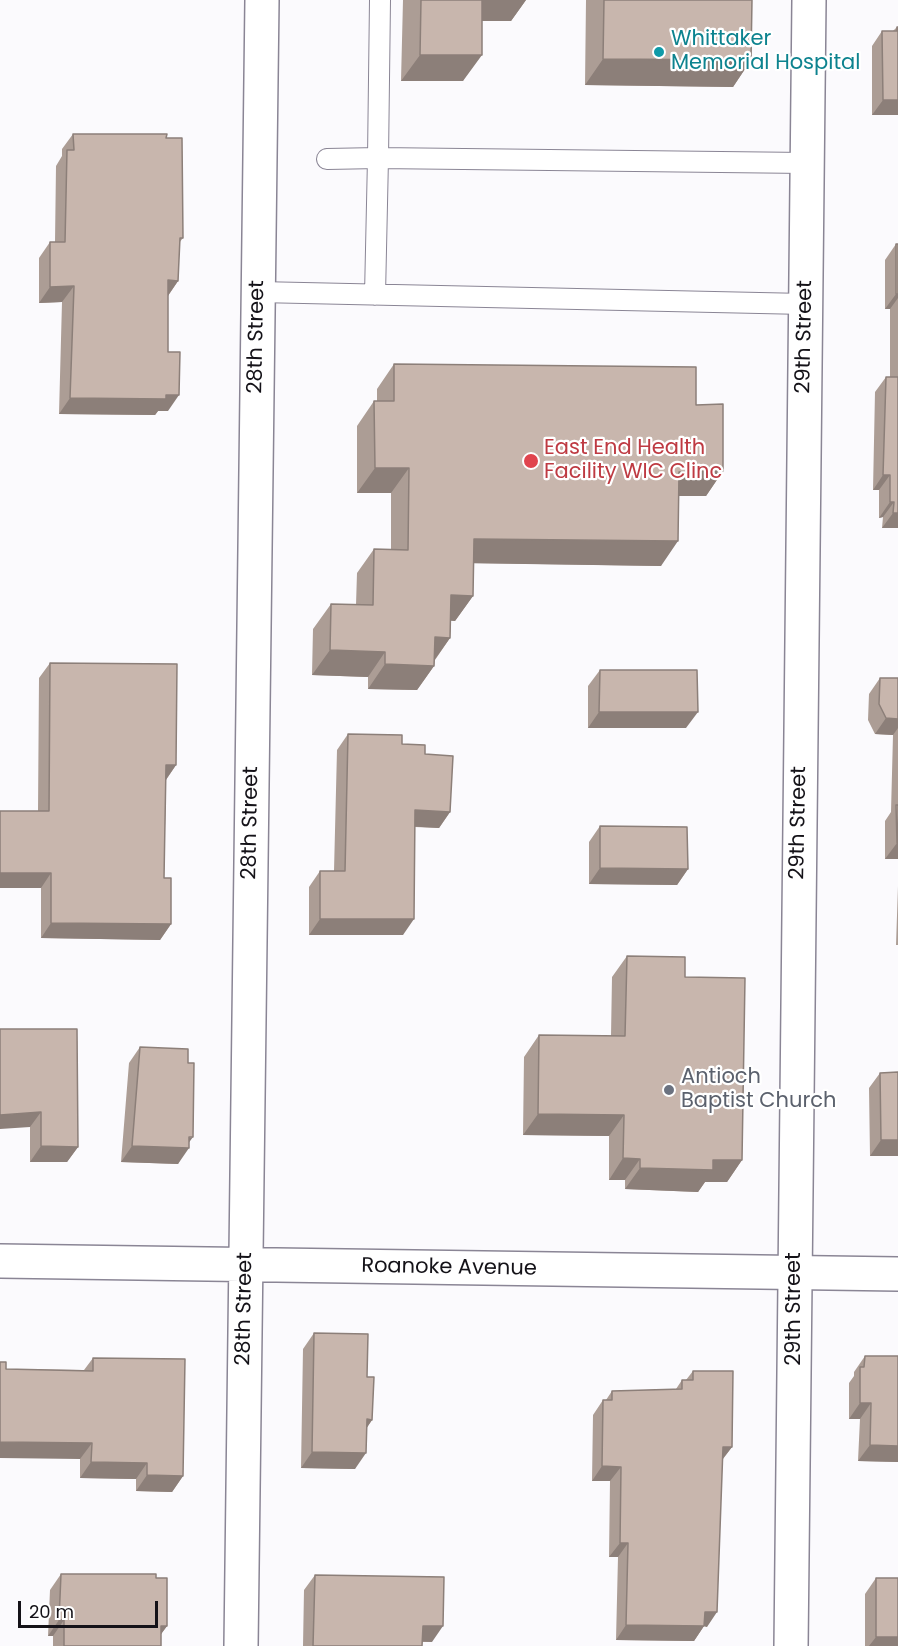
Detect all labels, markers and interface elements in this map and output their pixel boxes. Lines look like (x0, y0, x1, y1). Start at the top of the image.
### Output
place label: Whittaker Memorial Hospital (671, 27, 860, 77)
marker: Whittaker Memorial Hospital (652, 45, 666, 59)
street label: 28th Street (243, 280, 271, 394)
street label: 29th Street (791, 280, 819, 394)
place label: East End Health Facility WIC Clinc (544, 436, 722, 486)
marker: East End Health Facility WIC Clinc (522, 452, 540, 470)
street label: 28th Street (237, 766, 265, 880)
street label: 29th Street (785, 766, 813, 880)
place label: Antioch Baptist Church (681, 1065, 836, 1115)
marker: Antioch Baptist Church (662, 1083, 676, 1097)
street label: 28th Street (231, 1252, 259, 1366)
street label: 29th Street (782, 1252, 808, 1366)
street label: Roanoke Avenue (361, 1254, 537, 1282)
scale bar (21, 1589, 160, 1627)
text: 20 m (29, 1599, 74, 1624)

